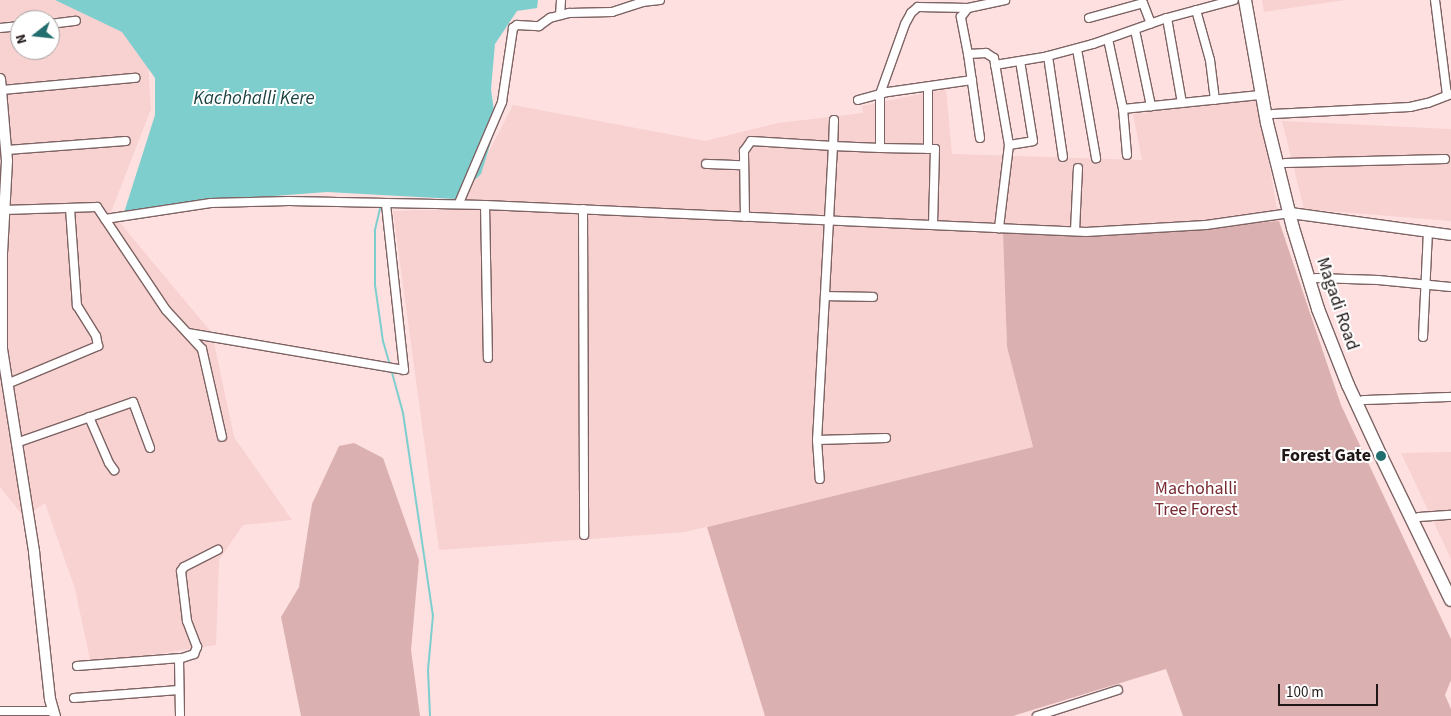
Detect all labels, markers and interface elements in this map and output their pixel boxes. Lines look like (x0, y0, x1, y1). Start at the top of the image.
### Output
north arrow (10, 10, 60, 60)
text: N (11, 32, 32, 46)
water label: Kachohalli Kere (193, 88, 315, 110)
street label: Magadi Road (1311, 255, 1363, 353)
place label: Forest Gate (1281, 445, 1371, 467)
marker: Forest Gate (1375, 450, 1387, 462)
park label: Machohalli Tree Forest (1155, 479, 1237, 522)
scale bar (1281, 674, 1381, 706)
text: 100 m (1286, 682, 1324, 703)

